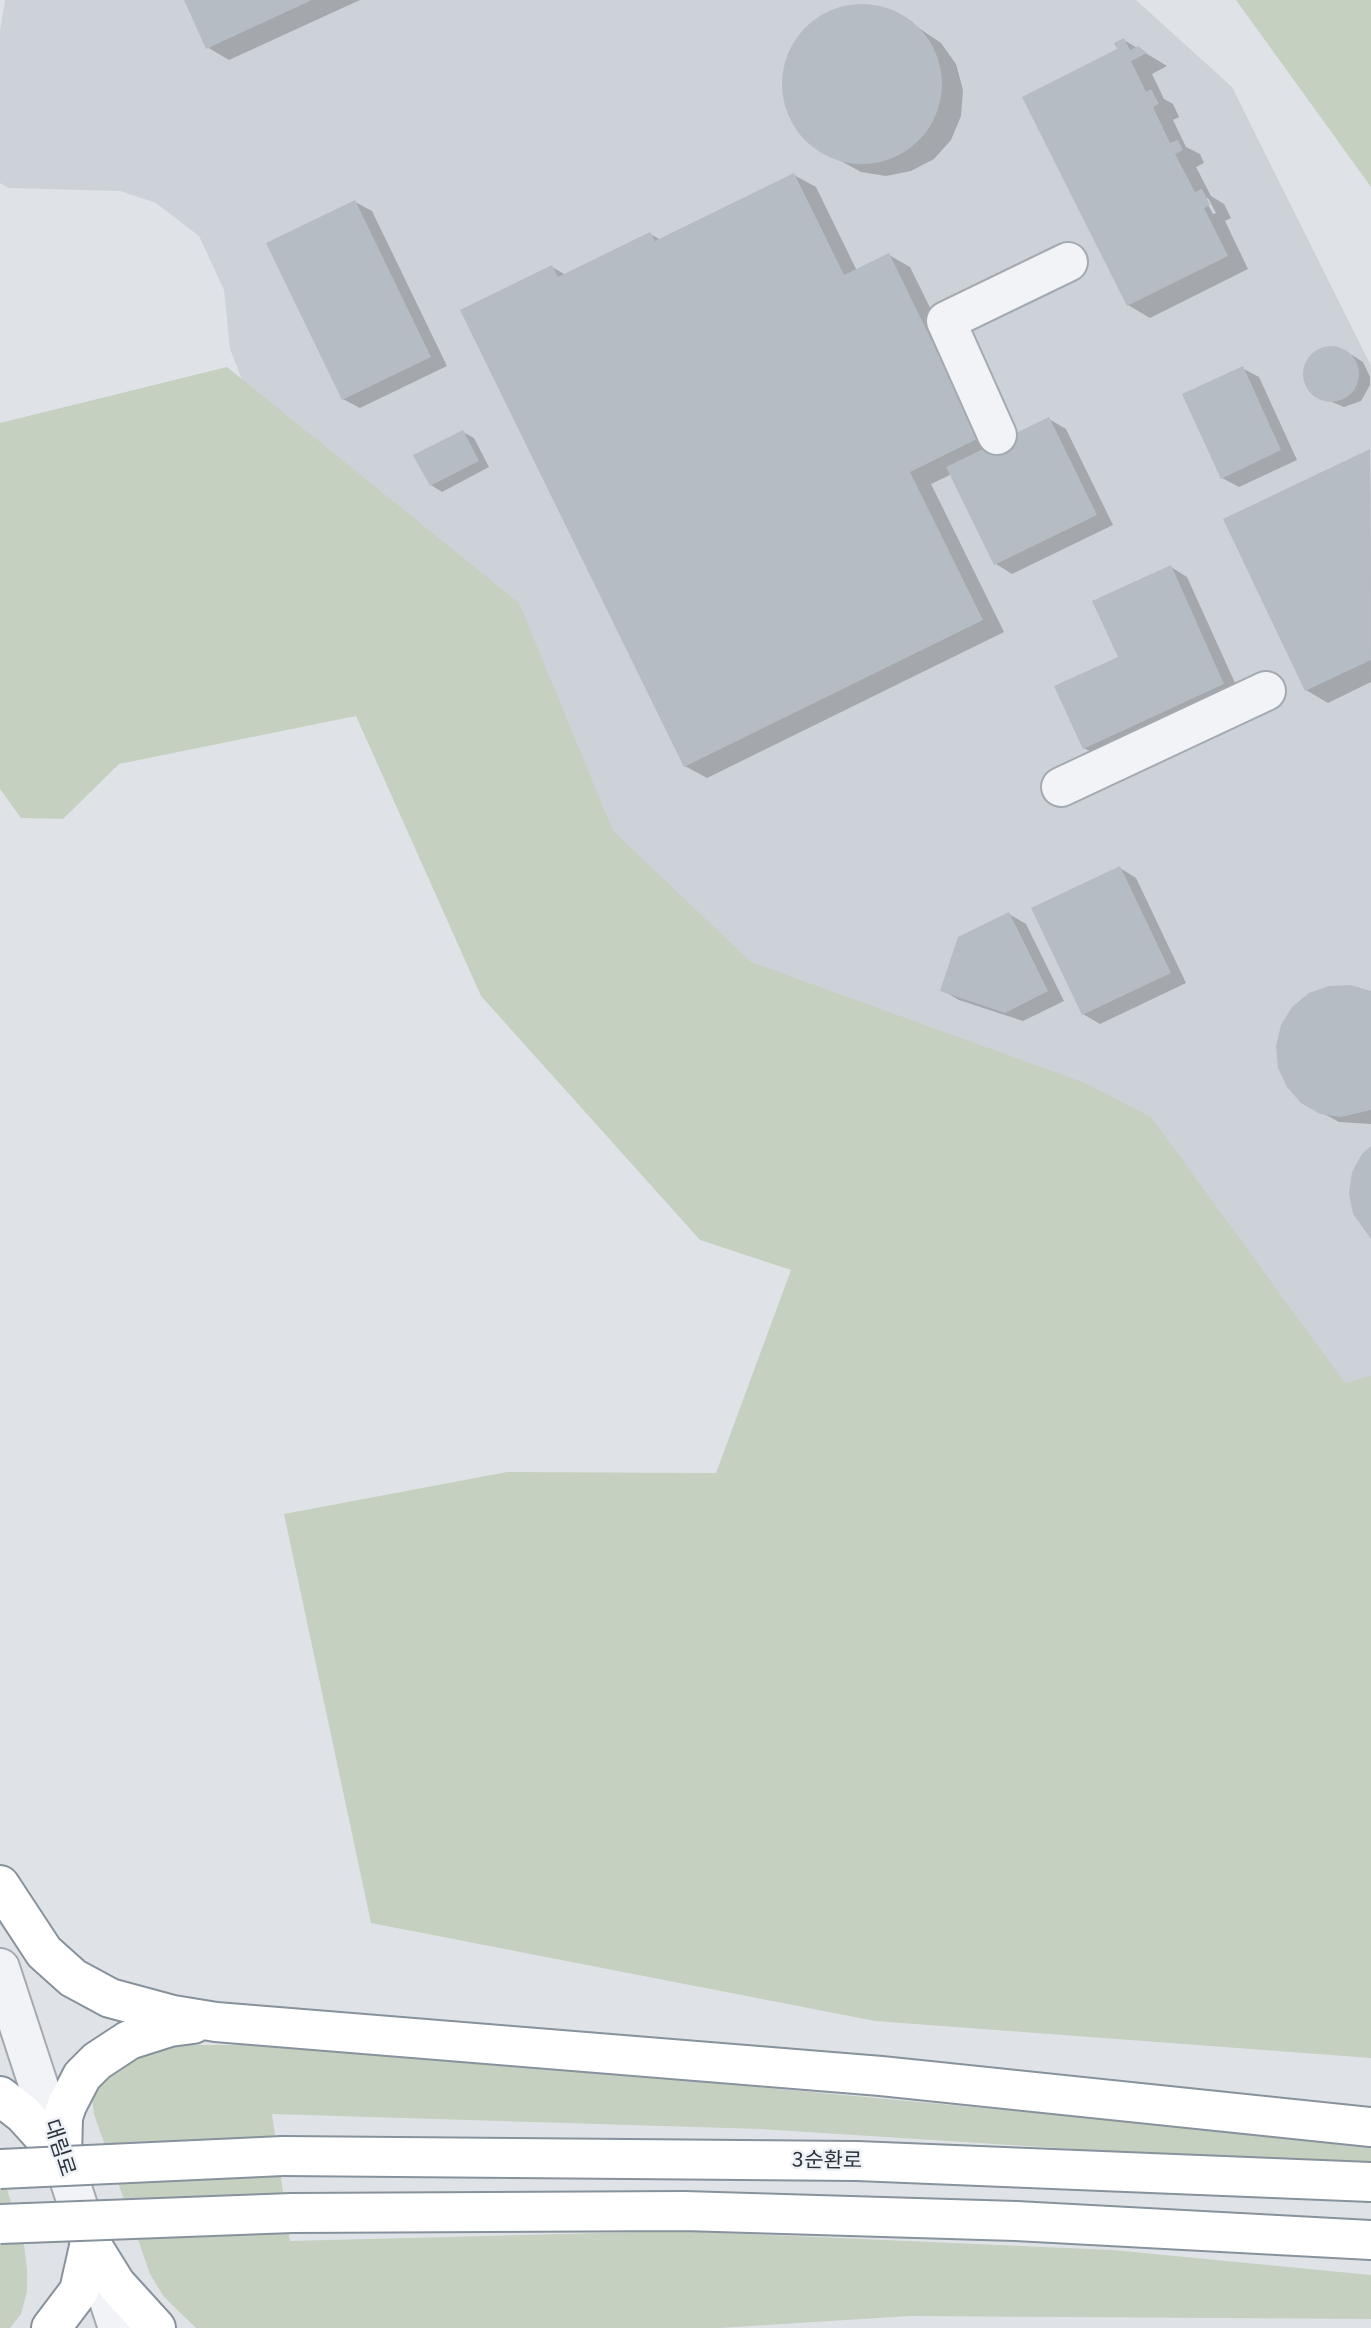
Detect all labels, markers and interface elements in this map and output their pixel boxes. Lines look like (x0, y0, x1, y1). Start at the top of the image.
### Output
street label: 대림로 (38, 2117, 80, 2179)
street label: 3순환로 (792, 2148, 862, 2174)

